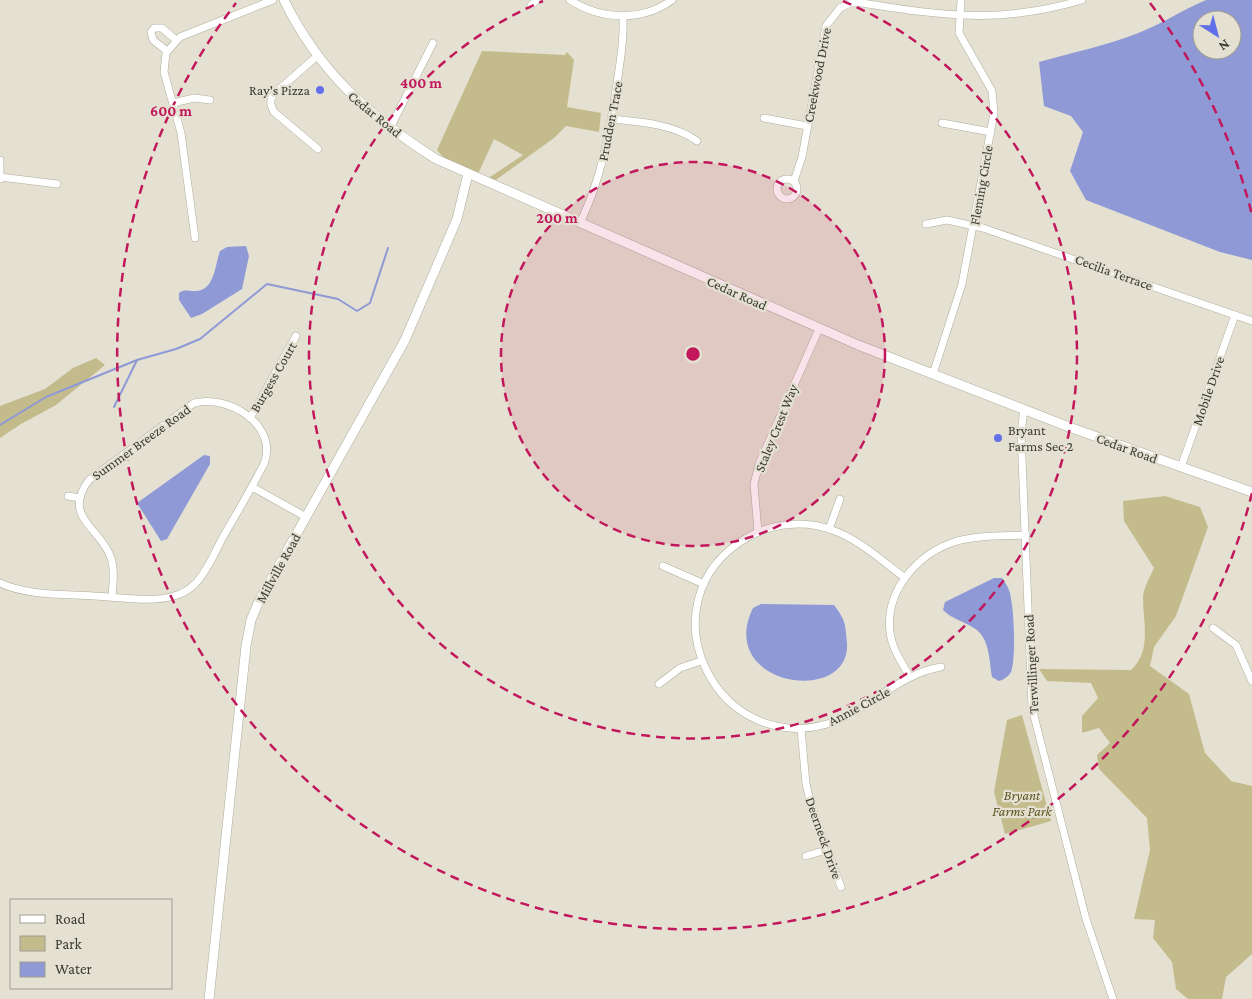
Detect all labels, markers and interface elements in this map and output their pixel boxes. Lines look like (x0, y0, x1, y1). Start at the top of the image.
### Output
north arrow (1192, 10, 1242, 60)
street label: Creekwood Drive (800, 26, 834, 124)
text: N (1216, 36, 1233, 55)
text: 400 m (400, 75, 442, 91)
street label: Prudden Trace (594, 80, 626, 162)
place label: Ray's Pizza (249, 82, 311, 98)
marker: Ray's Pizza (314, 84, 326, 96)
street label: Cedar Road (345, 88, 405, 141)
text: 600 m (150, 103, 192, 119)
street label: Fleming Circle (966, 144, 996, 226)
text: 200 m (536, 210, 578, 226)
street label: Cecilia Terrace (1073, 251, 1155, 293)
street label: Cedar Road (704, 273, 770, 314)
street label: Burgess Court (246, 339, 300, 415)
centre of rings (684, 345, 702, 363)
street label: Mobile Drive (1189, 354, 1227, 428)
street label: Staley Crest Way (751, 381, 801, 474)
street label: Summer Breeze Road (89, 400, 194, 483)
place label: Bryant Farms Sec 2 (1008, 422, 1074, 454)
street label: Cedar Road (1094, 430, 1160, 467)
marker: Bryant Farms Sec 2 (992, 432, 1004, 444)
street label: Millville Road (252, 530, 304, 606)
street label: Terwillinger Road (1020, 613, 1042, 714)
street label: Annie Circle (825, 683, 893, 729)
park label: Bryant Farms Park (992, 787, 1053, 819)
street label: Deerneck Drive (802, 795, 846, 881)
legend (10, 899, 172, 989)
text: Road (55, 911, 86, 927)
text: Park (55, 936, 82, 952)
text: Water (55, 961, 92, 977)

